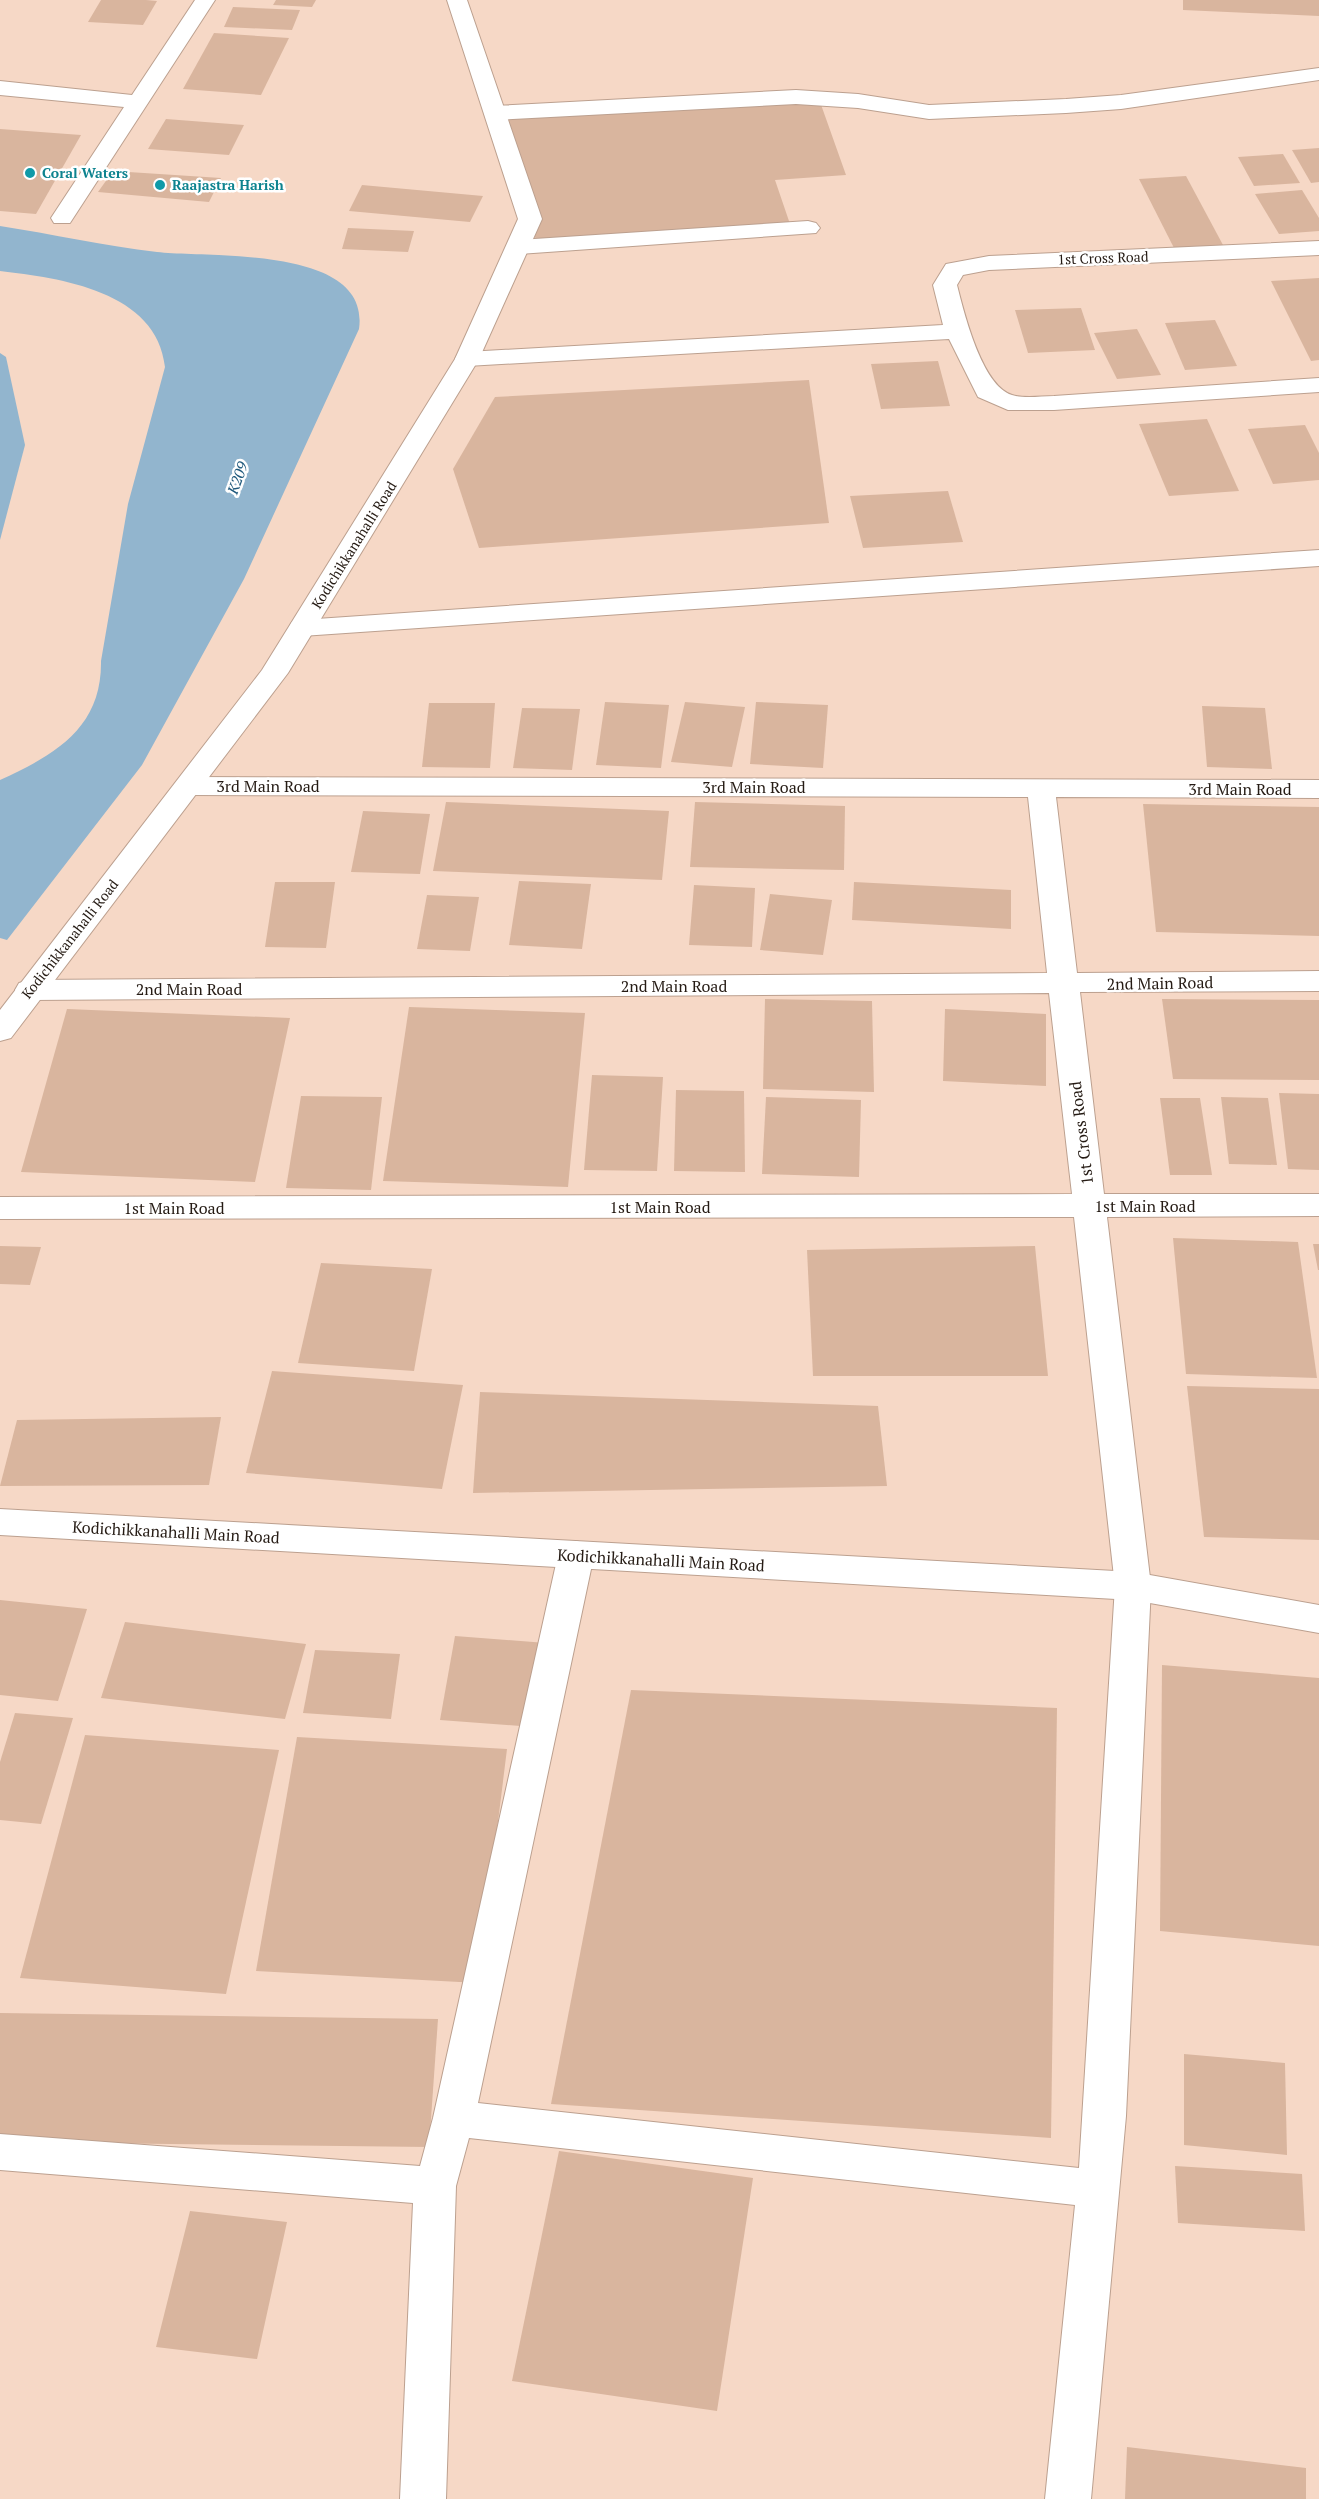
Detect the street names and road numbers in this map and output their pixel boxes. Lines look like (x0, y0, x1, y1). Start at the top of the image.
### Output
street label: 1st Cross Road (1057, 246, 1149, 269)
street label: Kodichikkanahalli Road (307, 477, 401, 612)
street label: 3rd Main Road (216, 775, 320, 797)
street label: 3rd Main Road (702, 776, 806, 798)
street label: 3rd Main Road (1188, 778, 1292, 800)
street label: Kodichikkanahalli Road (17, 875, 122, 1002)
street label: 2nd Main Road (1106, 971, 1214, 995)
street label: 2nd Main Road (621, 975, 727, 997)
street label: 2nd Main Road (136, 978, 242, 1000)
street label: 1st Cross Road (1064, 1080, 1098, 1186)
street label: 1st Main Road (1094, 1195, 1196, 1217)
street label: 1st Main Road (609, 1196, 711, 1218)
street label: 1st Main Road (123, 1197, 225, 1219)
street label: Kodichikkanahalli Main Road (72, 1516, 280, 1548)
street label: Kodichikkanahalli Main Road (557, 1544, 765, 1576)

